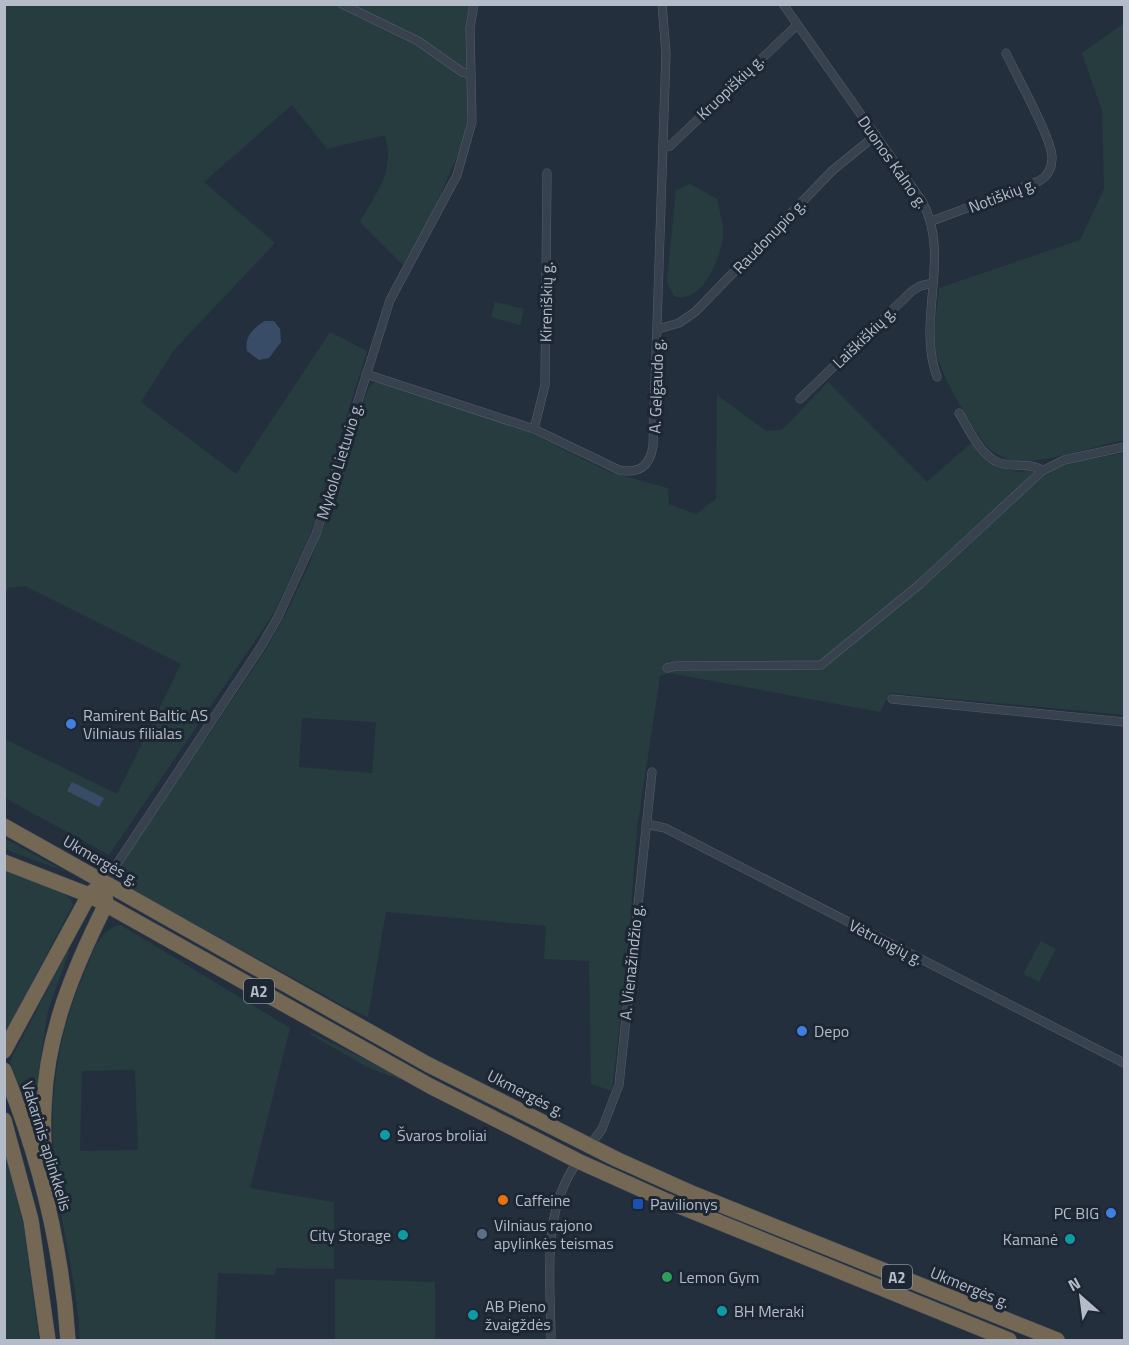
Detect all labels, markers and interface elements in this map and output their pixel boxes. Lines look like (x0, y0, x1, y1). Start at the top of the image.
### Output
street label: Kruopiškių g. (691, 49, 769, 125)
street label: Duonos Kalno g. (852, 111, 934, 213)
street label: Notiškių g. (965, 171, 1039, 219)
street label: Raudonupio g. (727, 193, 811, 279)
street label: Kireniškių g. (533, 262, 559, 342)
street label: Laiškiškių g. (827, 301, 901, 373)
street label: A. Gelgaudo g. (642, 338, 670, 434)
street label: Mykolo Lietuvio g. (310, 400, 368, 522)
place label: Ramirent Baltic AS Vilniaus filialas (83, 703, 208, 745)
marker: Ramirent Baltic AS Vilniaus filialas (64, 717, 78, 731)
street label: Ukmergės g. (59, 829, 143, 891)
street label: A. Vienažindžio g. (613, 903, 649, 1021)
street label: Vėtrungių g. (845, 913, 927, 971)
road number: A2 (244, 979, 274, 1003)
place label: Depo (814, 1019, 849, 1043)
marker: Depo (795, 1024, 809, 1038)
street label: Ukmergės g. (483, 1063, 569, 1123)
street label: Vakarinis aplinkkelis (16, 1078, 78, 1214)
place label: Švaros broliai (397, 1123, 487, 1147)
marker: Švaros broliai (378, 1128, 392, 1142)
place label: Caffeine (515, 1188, 570, 1212)
place label: Pavilionys (650, 1192, 718, 1216)
marker: Caffeine (496, 1193, 510, 1207)
marker: Pavilionys (631, 1197, 645, 1211)
place label: PC BIG (1054, 1201, 1099, 1225)
marker: PC BIG (1104, 1206, 1118, 1220)
place label: Vilniaus rajono apylinkės teismas (494, 1213, 614, 1255)
place label: City Storage (309, 1223, 391, 1247)
marker: Vilniaus rajono apylinkės teismas (475, 1227, 489, 1241)
place label: Kamanė (1003, 1227, 1058, 1251)
marker: City Storage (396, 1228, 410, 1242)
marker: Kamanė (1063, 1232, 1077, 1246)
street label: Ukmergės g. (927, 1260, 1013, 1314)
place label: Lemon Gym (679, 1265, 759, 1289)
road number: A2 (882, 1265, 912, 1289)
north arrow (1051, 1267, 1111, 1327)
marker: Lemon Gym (660, 1270, 674, 1284)
text: N (1063, 1271, 1084, 1297)
place label: AB Pieno žvaigždės (485, 1294, 551, 1336)
place label: BH Meraki (734, 1299, 804, 1323)
marker: BH Meraki (715, 1304, 729, 1318)
marker: AB Pieno žvaigždės (466, 1308, 480, 1322)

